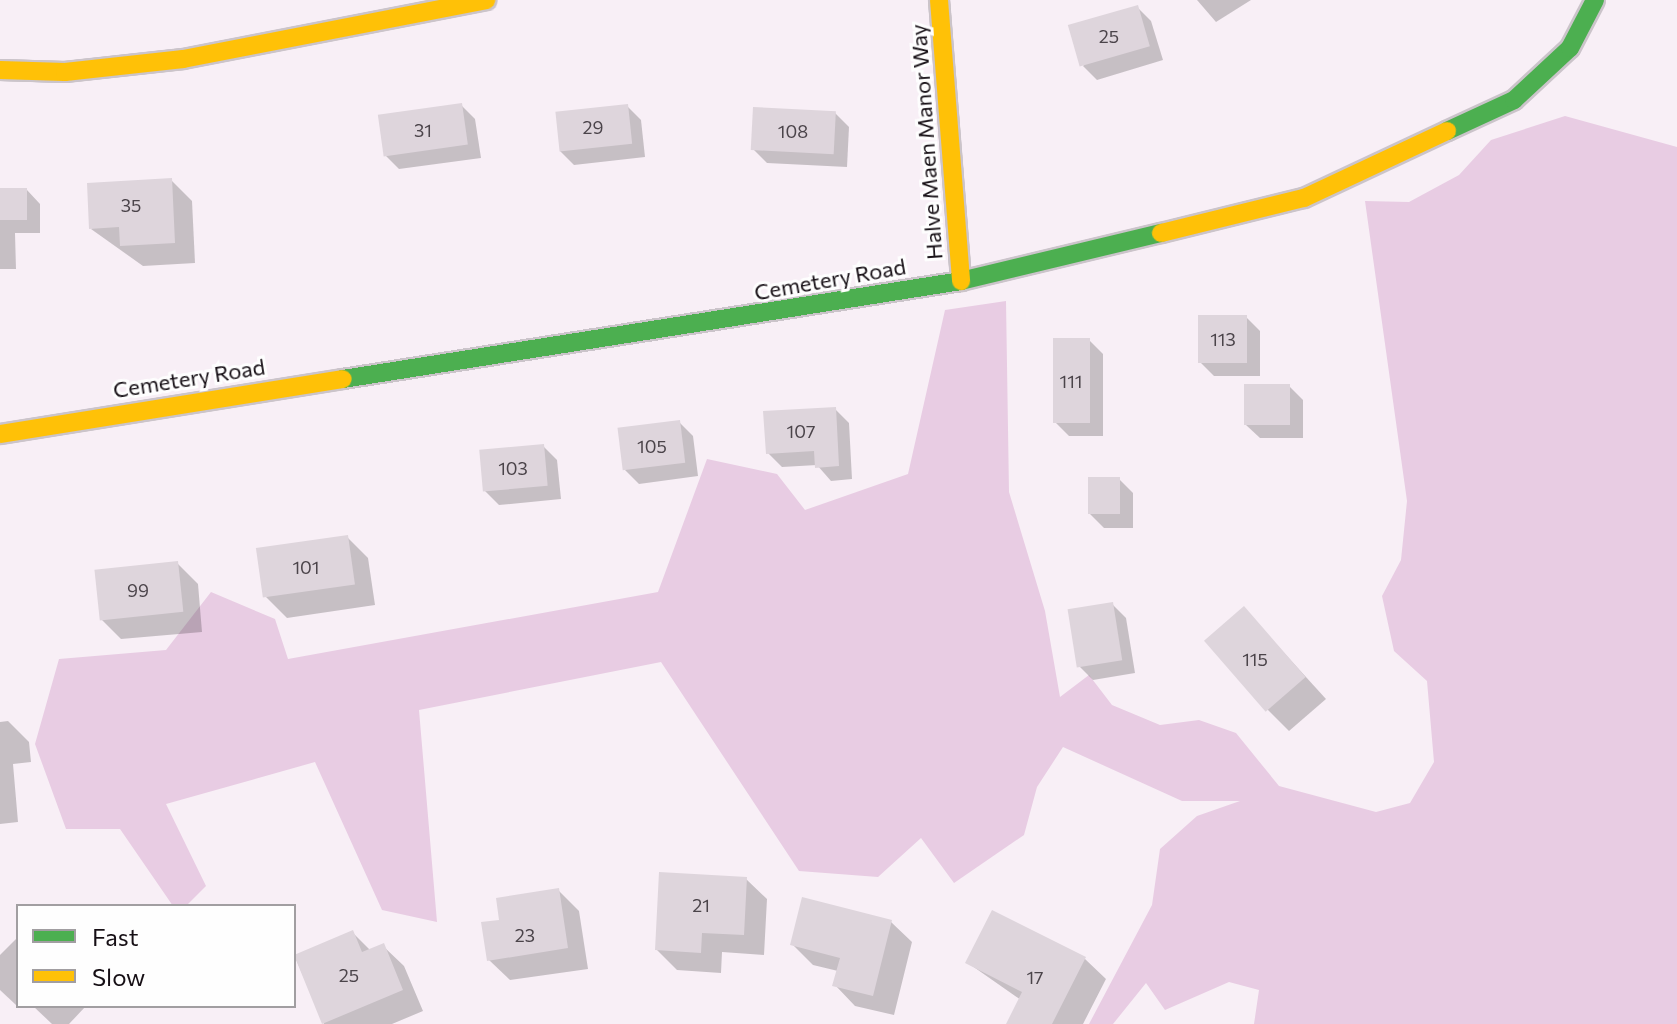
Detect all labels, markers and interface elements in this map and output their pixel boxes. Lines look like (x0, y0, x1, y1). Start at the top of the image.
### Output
street label: Halve Maen Manor Way (905, 23, 947, 261)
house number: 25 (1099, 25, 1119, 47)
house number: 29 (583, 116, 603, 138)
house number: 31 (414, 119, 432, 141)
house number: 108 (778, 120, 808, 142)
house number: 35 (121, 194, 141, 216)
street label: Cemetery Road (752, 253, 908, 305)
house number: 113 (1210, 328, 1236, 350)
street label: Cemetery Road (111, 353, 267, 403)
house number: 111 (1059, 370, 1083, 392)
house number: 107 (787, 420, 815, 442)
house number: 105 (637, 435, 667, 457)
house number: 103 (498, 457, 528, 479)
house number: 101 (292, 556, 320, 578)
house number: 99 (127, 579, 149, 601)
house number: 115 (1242, 648, 1268, 670)
house number: 21 (692, 894, 710, 916)
legend (16, 904, 296, 1008)
text: Fast (92, 922, 139, 951)
house number: 23 (515, 924, 535, 946)
text: Slow (92, 962, 145, 991)
house number: 25 (339, 964, 359, 986)
house number: 17 (1026, 966, 1044, 988)

